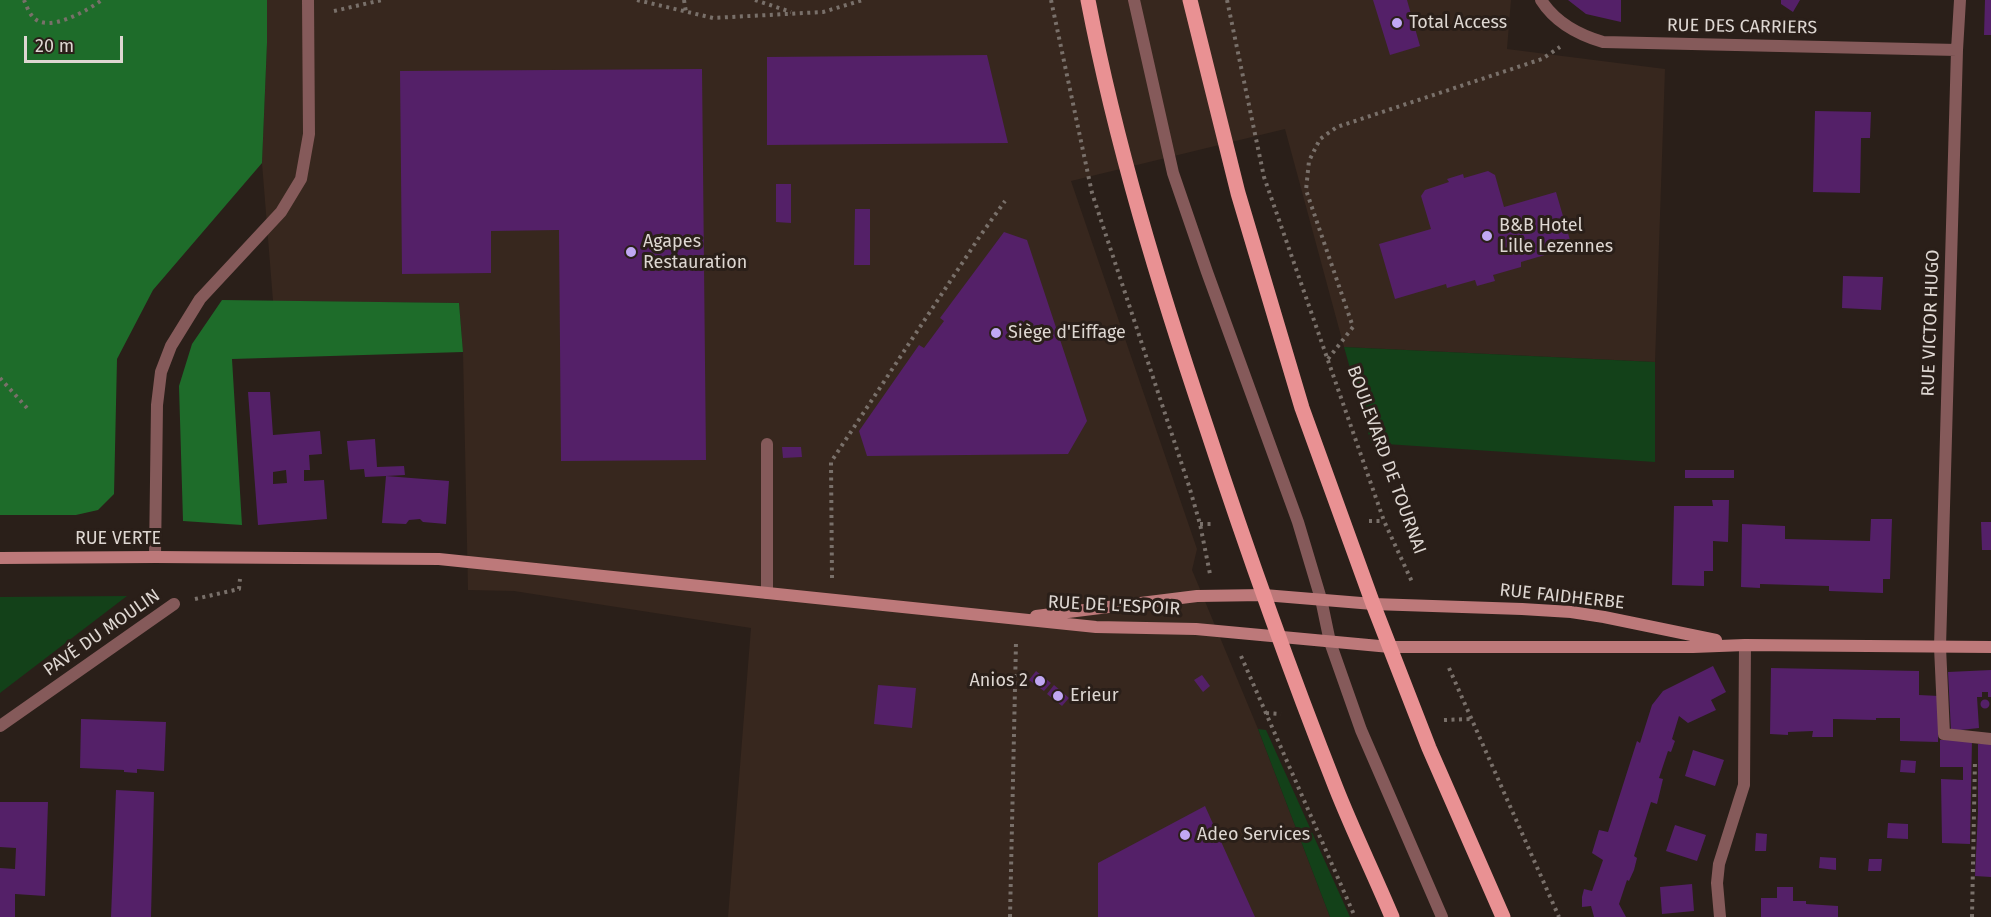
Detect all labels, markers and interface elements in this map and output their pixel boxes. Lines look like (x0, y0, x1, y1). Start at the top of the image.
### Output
place label: Total Access (1409, 12, 1507, 34)
street label: RUE DES CARRIERS (1667, 15, 1817, 39)
marker: Total Access (1390, 16, 1404, 30)
scale bar (27, 24, 126, 62)
text: 20 m (35, 35, 74, 57)
place label: B&B Hotel Lille Lezennes (1499, 215, 1613, 258)
marker: B&B Hotel Lille Lezennes (1480, 229, 1494, 243)
place label: Agapes Restauration (643, 231, 747, 274)
marker: Agapes Restauration (624, 245, 638, 259)
street label: RUE VICTOR HUGO (1918, 249, 1944, 397)
place label: Siège d'Eiffage (1008, 322, 1126, 344)
marker: Siège d'Eiffage (989, 326, 1003, 340)
street label: BOULEVARD DE TOURNAI (1342, 363, 1430, 557)
street label: RUE VERTE (75, 528, 161, 550)
street label: RUE FAIDHERBE (1498, 580, 1626, 614)
street label: PAVÉ DU MOULIN (40, 585, 164, 681)
street label: RUE DE L'ESPOIR (1047, 592, 1181, 620)
place label: Anios 2 (969, 670, 1028, 692)
marker: Anios 2 (1033, 674, 1047, 688)
place label: Erieur (1070, 685, 1119, 707)
marker: Erieur (1051, 689, 1065, 703)
place label: Adeo Services (1197, 824, 1310, 846)
marker: Adeo Services (1178, 828, 1192, 842)

